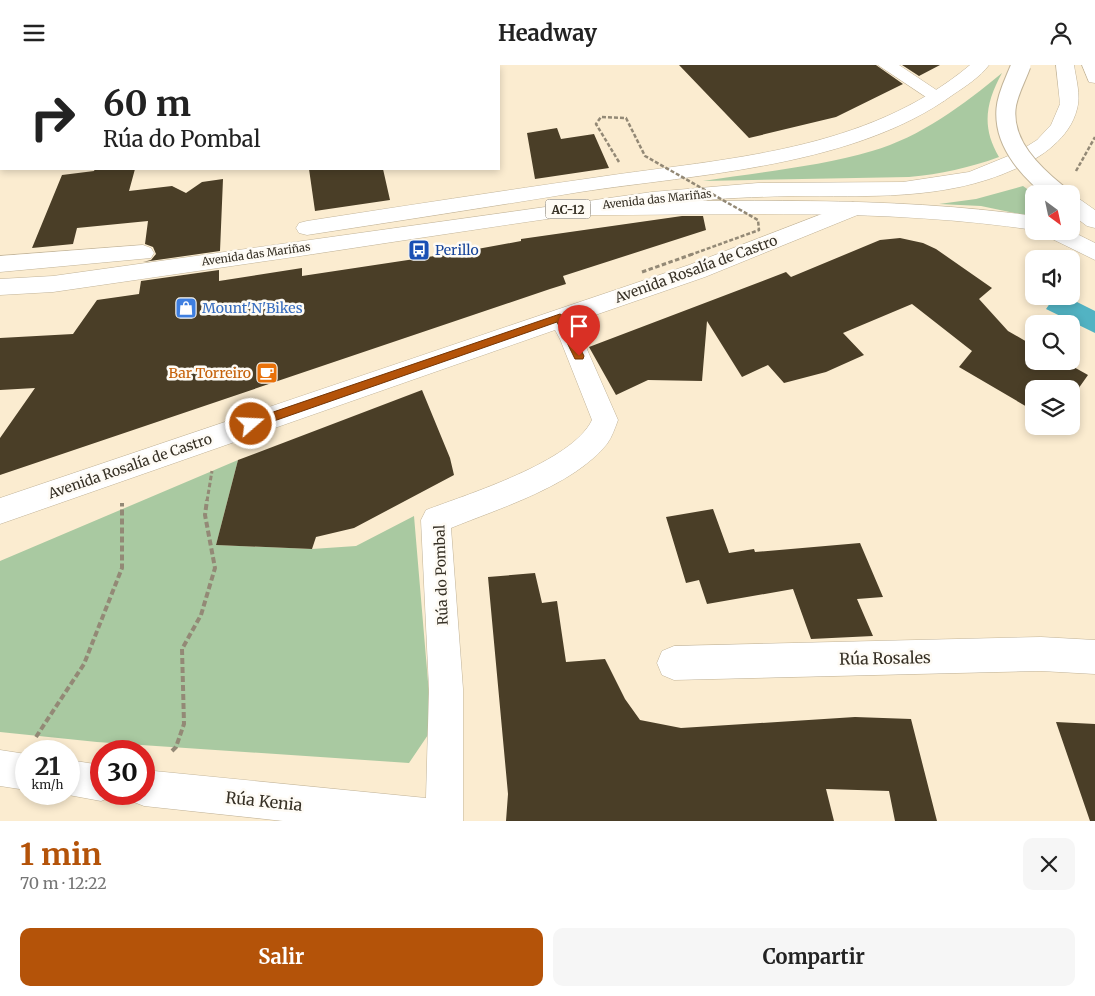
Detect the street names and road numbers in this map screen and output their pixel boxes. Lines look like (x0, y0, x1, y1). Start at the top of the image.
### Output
street label: Avenida das Mariñas (601, 186, 712, 212)
road number: AC-12 (546, 199, 590, 219)
street label: Avenida Rosalía de Castro (611, 231, 780, 307)
street label: Avenida das Mariñas (200, 239, 311, 269)
street label: Avenida Rosalía de Castro (45, 430, 214, 503)
street label: Rúa do Pombal (430, 524, 452, 625)
street label: Rúa Rosales (839, 647, 931, 669)
street label: Rúa Kenia (225, 787, 304, 815)

